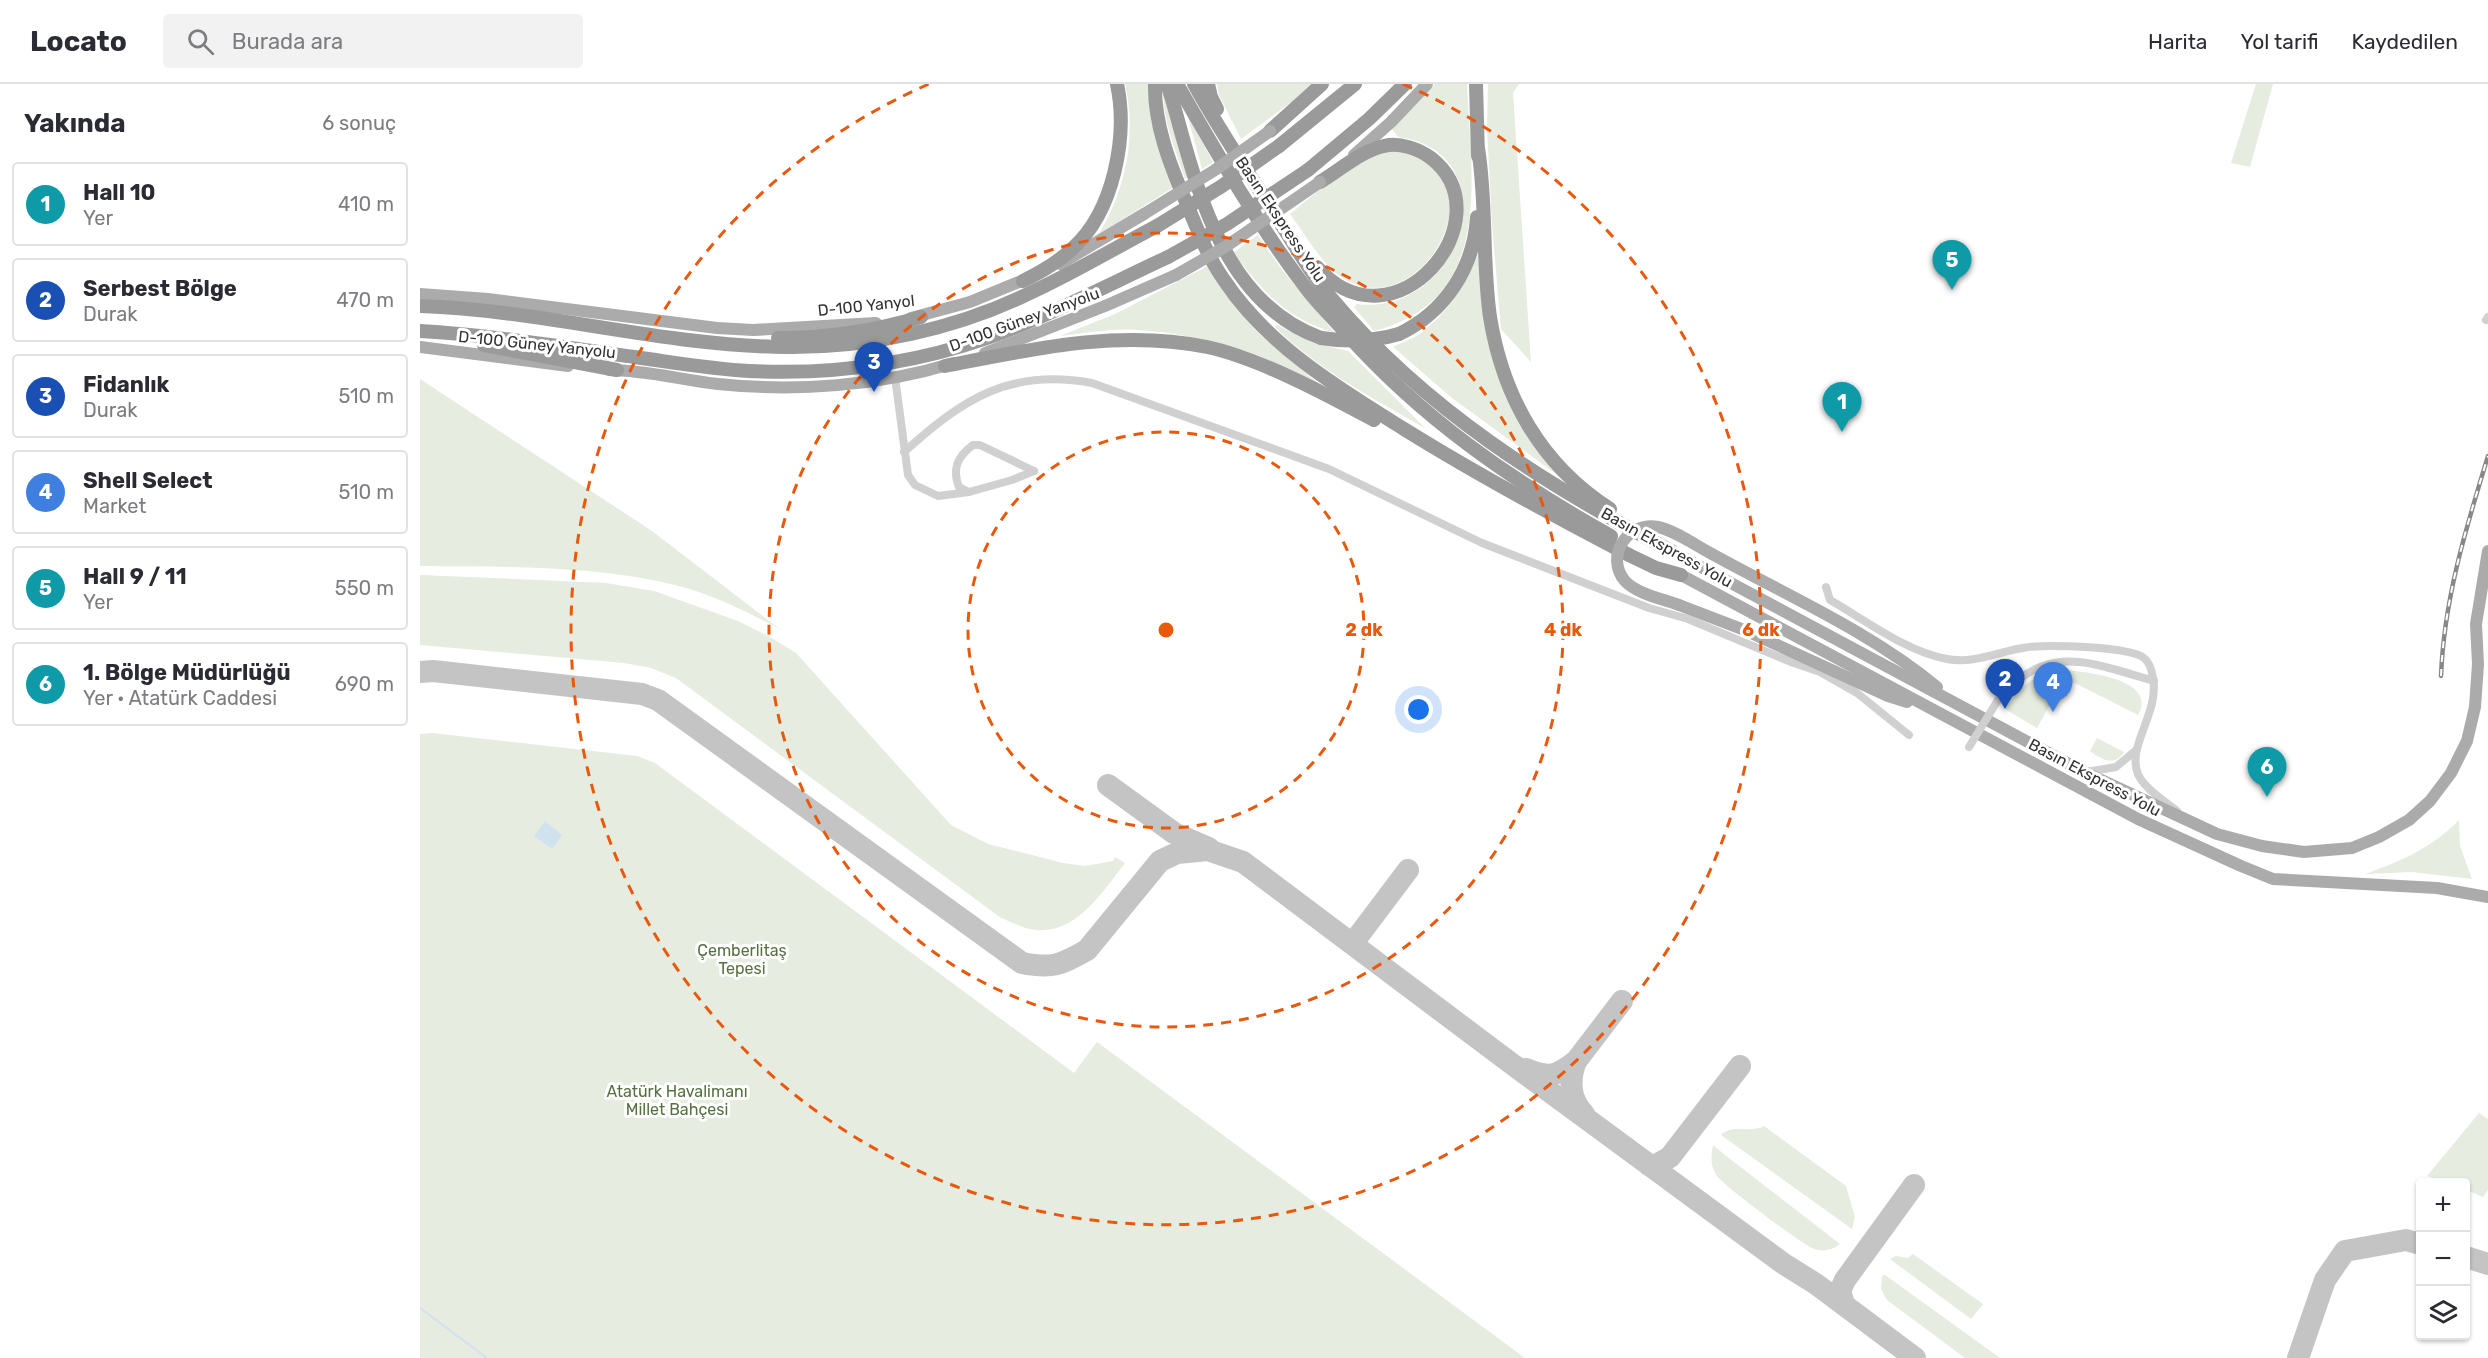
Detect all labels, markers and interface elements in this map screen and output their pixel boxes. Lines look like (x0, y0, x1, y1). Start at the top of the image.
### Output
search box (163, 14, 583, 68)
text: Locato (30, 25, 127, 58)
icon: search (184, 25, 217, 58)
text: Burada ara (232, 28, 343, 55)
text: Harita (2148, 29, 2207, 54)
text: Yol tarifi (2240, 29, 2319, 54)
text: Kaydedilen (2352, 29, 2458, 54)
text: Yakında (24, 108, 126, 139)
text: 6 sonuç (322, 111, 396, 135)
street label: Basın Ekspress Yolu (1232, 153, 1330, 286)
text: Hall 10 (83, 179, 156, 206)
text: 1 (41, 192, 50, 216)
text: 410 m (338, 192, 394, 216)
text: Yer (83, 206, 113, 230)
pin: 5 (1932, 240, 1972, 290)
text: Serbest Bölge (83, 275, 237, 302)
street label: D-100 Güney Yanyolu (947, 283, 1102, 355)
text: 2 (39, 288, 52, 312)
text: 470 m (336, 288, 394, 312)
street label: D-100 Yanyol (817, 291, 916, 320)
text: Durak (83, 302, 138, 326)
street label: D-100 Güney Yanyolu (457, 327, 617, 362)
pin: 3 (854, 342, 894, 392)
text: Fidanlık (83, 371, 169, 398)
pin: 1 (1822, 382, 1862, 432)
text: 3 (39, 384, 52, 408)
text: 510 m (338, 384, 394, 408)
text: Durak (83, 398, 138, 422)
text: Shell Select (83, 467, 213, 494)
text: 4 (39, 480, 52, 504)
text: 510 m (338, 480, 394, 504)
text: Market (83, 494, 146, 518)
street label: Basın Ekspress Yolu (1598, 503, 1736, 591)
text: Hall 9 / 11 (83, 563, 187, 590)
text: 5 (39, 576, 52, 600)
text: 550 m (335, 576, 394, 600)
text: Yer (83, 590, 113, 614)
text: 2 dk (1345, 619, 1383, 641)
text: 4 dk (1544, 619, 1582, 641)
text: 6 dk (1742, 619, 1780, 641)
centre of rings (1156, 620, 1176, 640)
text: 1. Bölge Müdürlüğü (83, 659, 291, 686)
pin: 2 (1986, 660, 2024, 709)
pin: 4 (2034, 662, 2072, 712)
text: 6 (39, 672, 52, 696)
text: 690 m (335, 672, 394, 696)
text: Yer · Atatürk Caddesi (83, 686, 277, 710)
your location (1404, 695, 1433, 724)
street label: Basın Ekspress Yolu (2025, 735, 2164, 820)
pin: 6 (2248, 748, 2286, 797)
park label: Çemberlitaş Tepesi (697, 941, 787, 978)
park label: Atatürk Havalimanı Millet Bahçesi (606, 1082, 748, 1119)
map controls (2416, 1178, 2470, 1340)
button: + (2416, 1178, 2470, 1232)
button: − (2416, 1232, 2470, 1286)
button: layers (2416, 1286, 2470, 1340)

